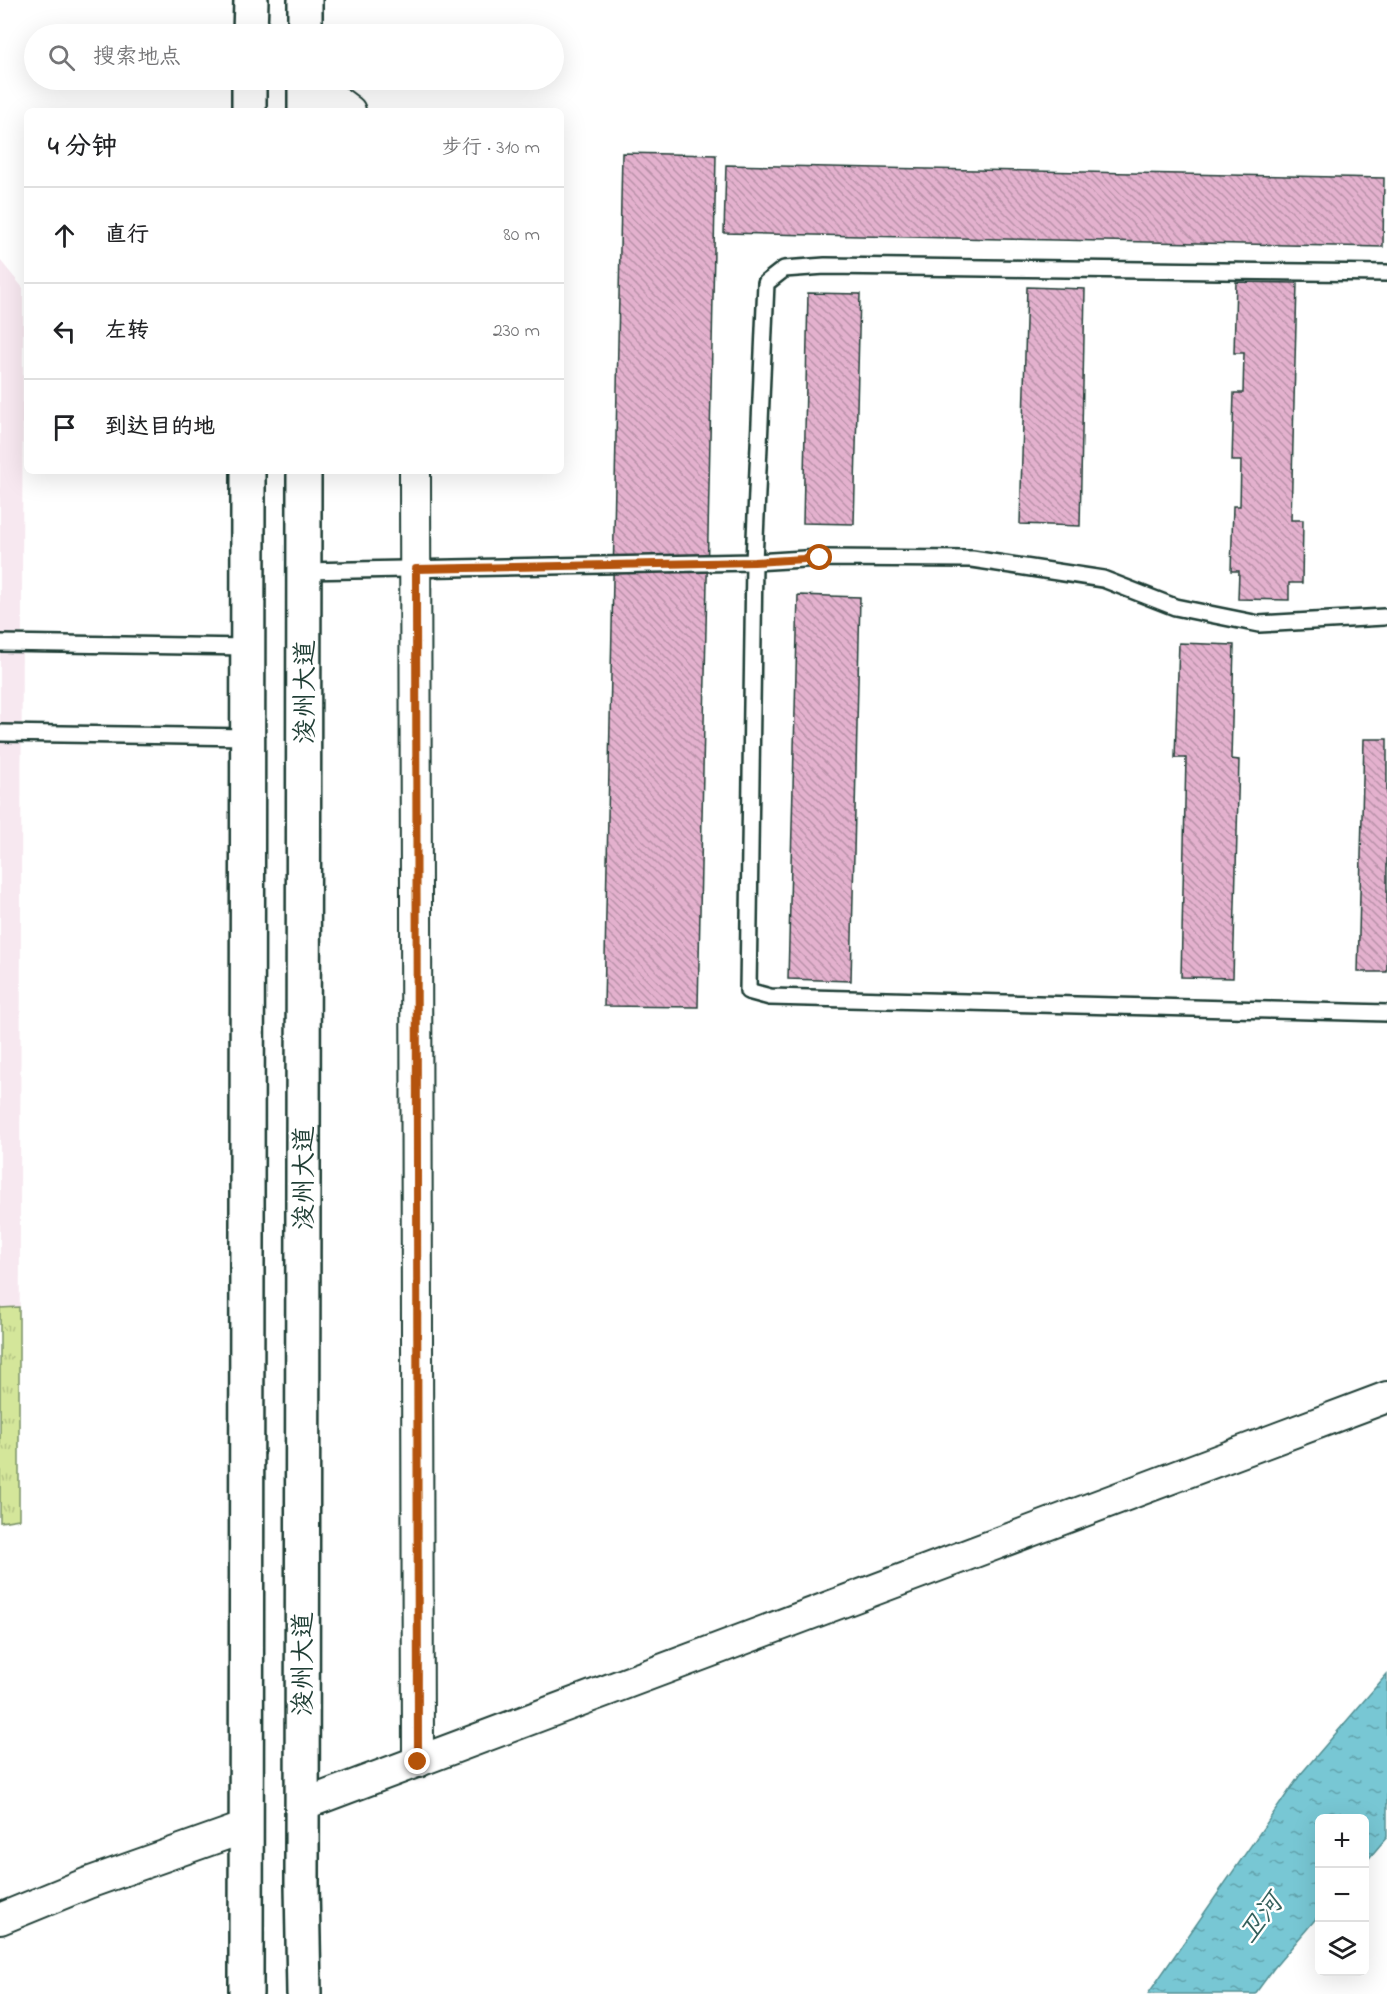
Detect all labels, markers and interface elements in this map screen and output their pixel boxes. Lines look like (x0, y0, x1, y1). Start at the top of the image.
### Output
search box (24, 24, 564, 90)
icon: search (45, 41, 78, 74)
text: 搜索地点 (93, 42, 181, 74)
text: 4 分钟 (48, 129, 117, 167)
text: 步行 · 310 m (442, 134, 540, 163)
icon: ahead (48, 219, 81, 252)
text: 直行 (105, 220, 149, 252)
text: 80 m (503, 221, 540, 250)
icon: left (48, 315, 81, 348)
text: 左转 (105, 316, 149, 348)
text: 230 m (493, 317, 540, 346)
icon: arrive (48, 411, 81, 444)
text: 到达目的地 (105, 412, 215, 444)
route start (806, 544, 832, 570)
street label: 浚州大道 (288, 640, 326, 744)
street label: 浚州大道 (287, 1126, 325, 1230)
street label: 浚州大道 (286, 1612, 324, 1716)
route end (404, 1748, 430, 1774)
map controls (1315, 1814, 1369, 1976)
button: + (1315, 1814, 1369, 1868)
button: − (1315, 1868, 1369, 1922)
water label: 卫河 (1230, 1883, 1296, 1953)
button: layers (1315, 1922, 1369, 1976)

